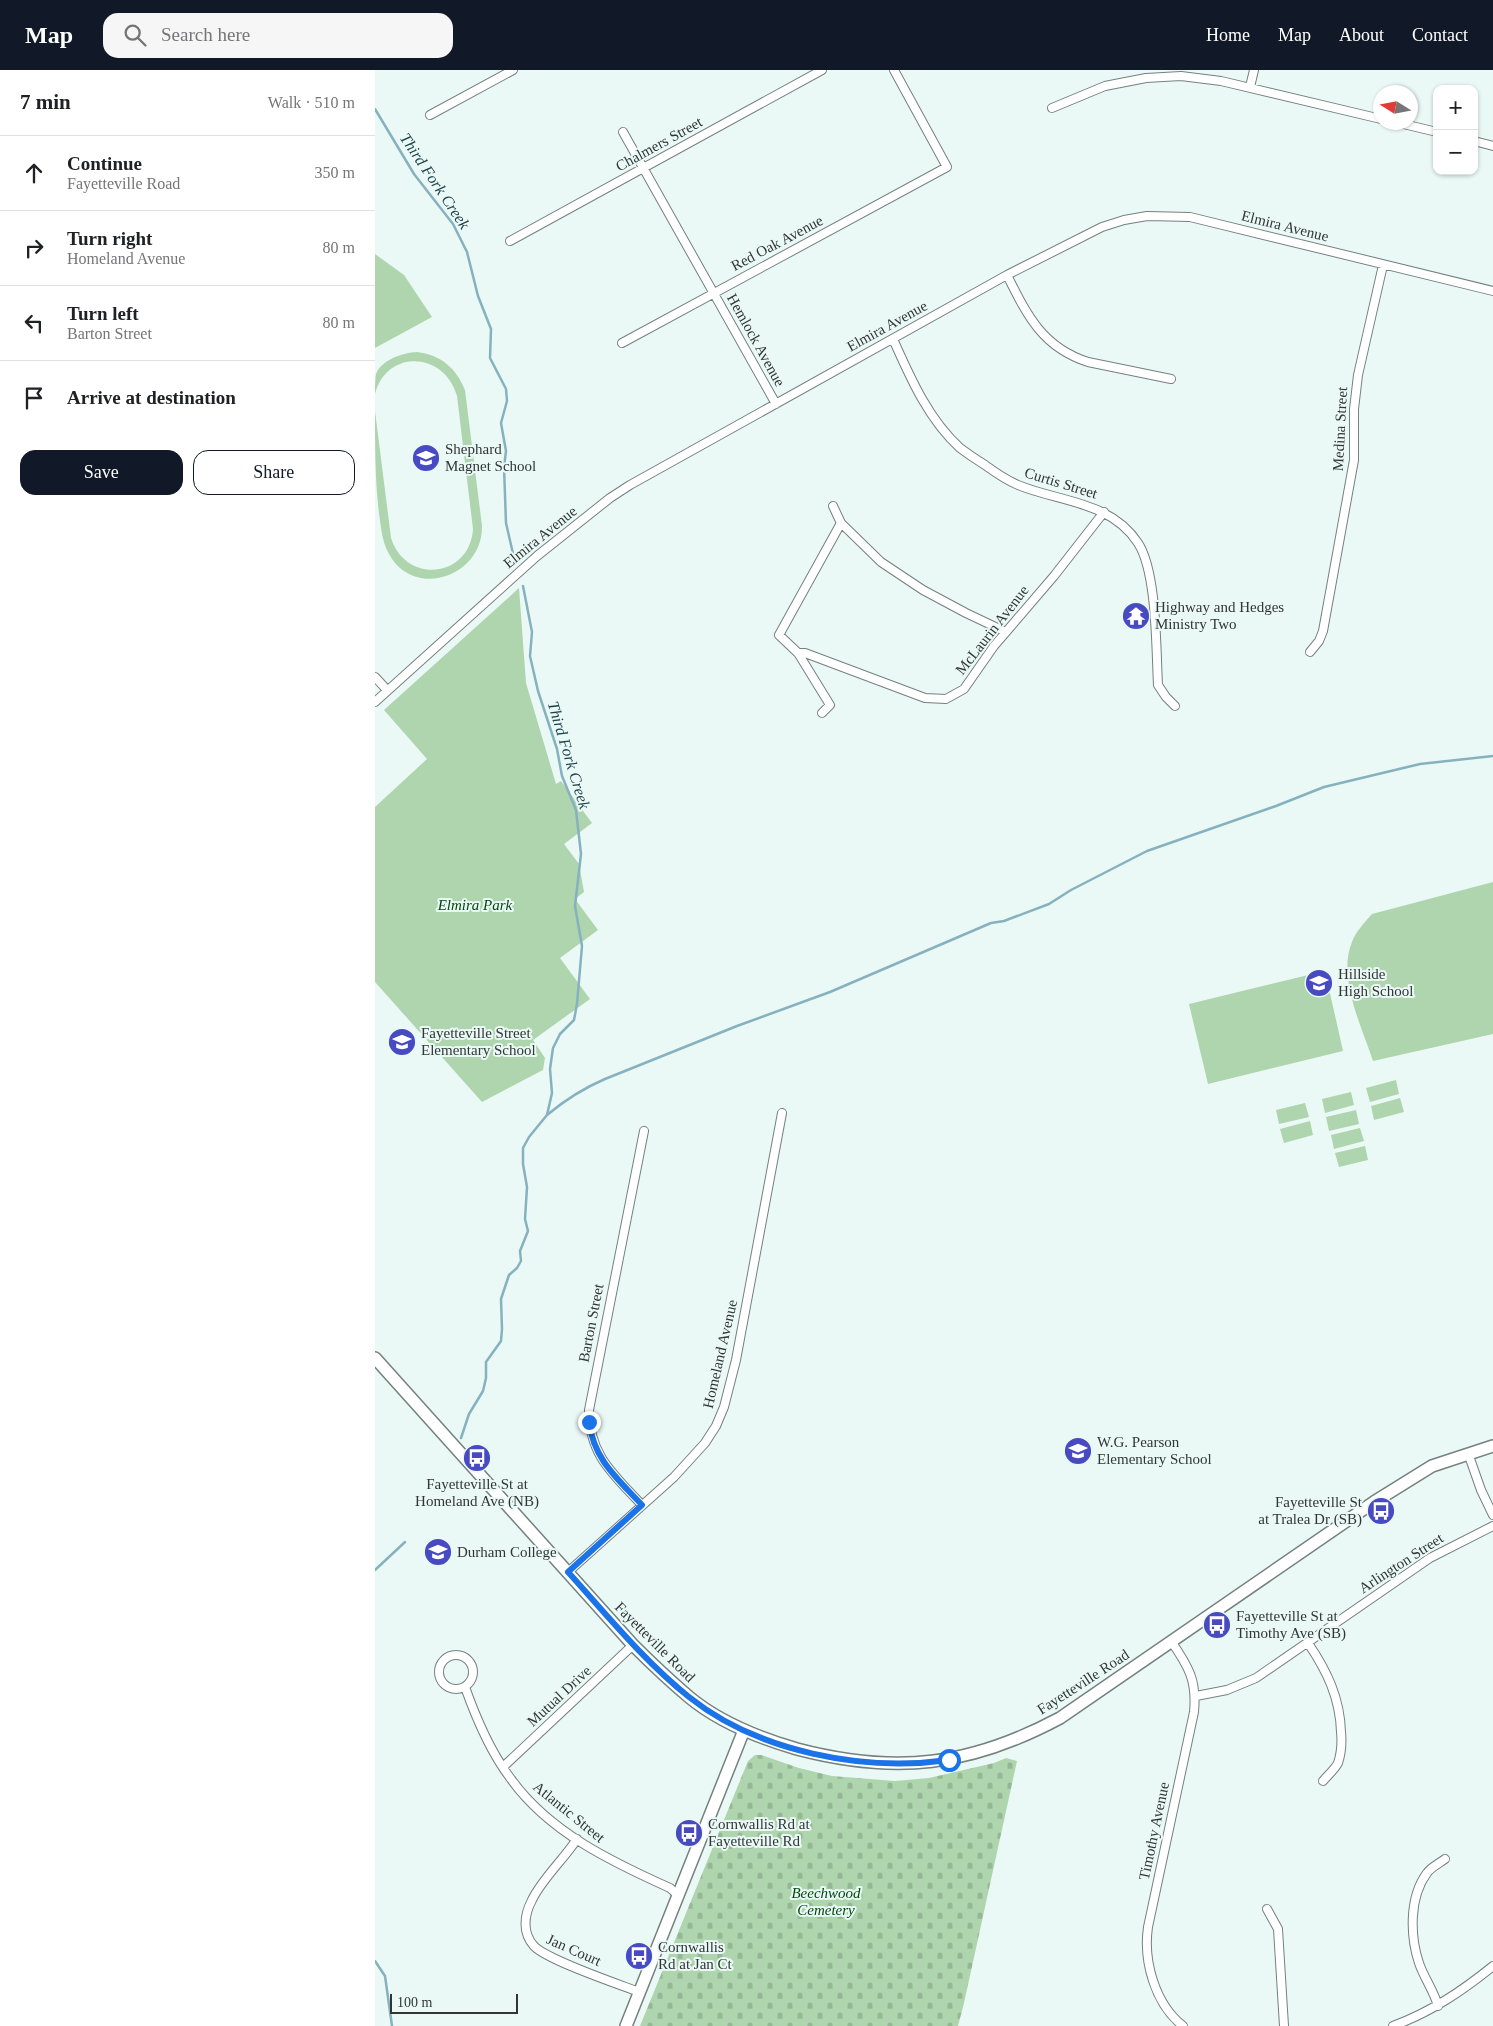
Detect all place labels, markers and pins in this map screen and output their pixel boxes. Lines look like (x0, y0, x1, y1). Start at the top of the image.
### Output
place label: Shephard Magnet School (445, 441, 536, 474)
school or university icon: Shephard Magnet School (411, 443, 441, 473)
place label: Highway and Hedges Ministry Two (1155, 599, 1284, 632)
temple icon: Highway and Hedges Ministry Two (1121, 601, 1151, 631)
place label: Hillside High School (1338, 966, 1413, 999)
school or university icon: Hillside High School (1304, 968, 1334, 998)
place label: Fayetteville Street Elementary School (421, 1025, 536, 1058)
school or university icon: Fayetteville Street Elementary School (387, 1027, 417, 1057)
place label: W.G. Pearson Elementary School (1097, 1434, 1212, 1467)
school or university icon: W.G. Pearson Elementary School (1063, 1436, 1093, 1466)
bus stop icon: Fayetteville St at Homeland Ave (NB) (462, 1443, 492, 1473)
place label: Fayetteville St at Homeland Ave (NB) (415, 1476, 539, 1510)
place label: Fayetteville St at Tralea Dr (SB) (1258, 1494, 1363, 1528)
bus stop icon: Fayetteville St at Tralea Dr (SB) (1366, 1496, 1396, 1526)
school or university icon: Durham College (423, 1537, 453, 1567)
place label: Durham College (457, 1544, 557, 1560)
place label: Fayetteville St at Timothy Ave (SB) (1236, 1608, 1346, 1642)
bus stop icon: Fayetteville St at Timothy Ave (SB) (1202, 1610, 1232, 1640)
place label: Cornwallis Rd at Fayetteville Rd (708, 1816, 810, 1849)
bus stop icon: Cornwallis Rd at Fayetteville Rd (674, 1818, 704, 1848)
place label: Cornwallis Rd at Jan Ct (658, 1939, 733, 1972)
bus stop icon: Cornwallis Rd at Jan Ct (624, 1941, 654, 1971)

